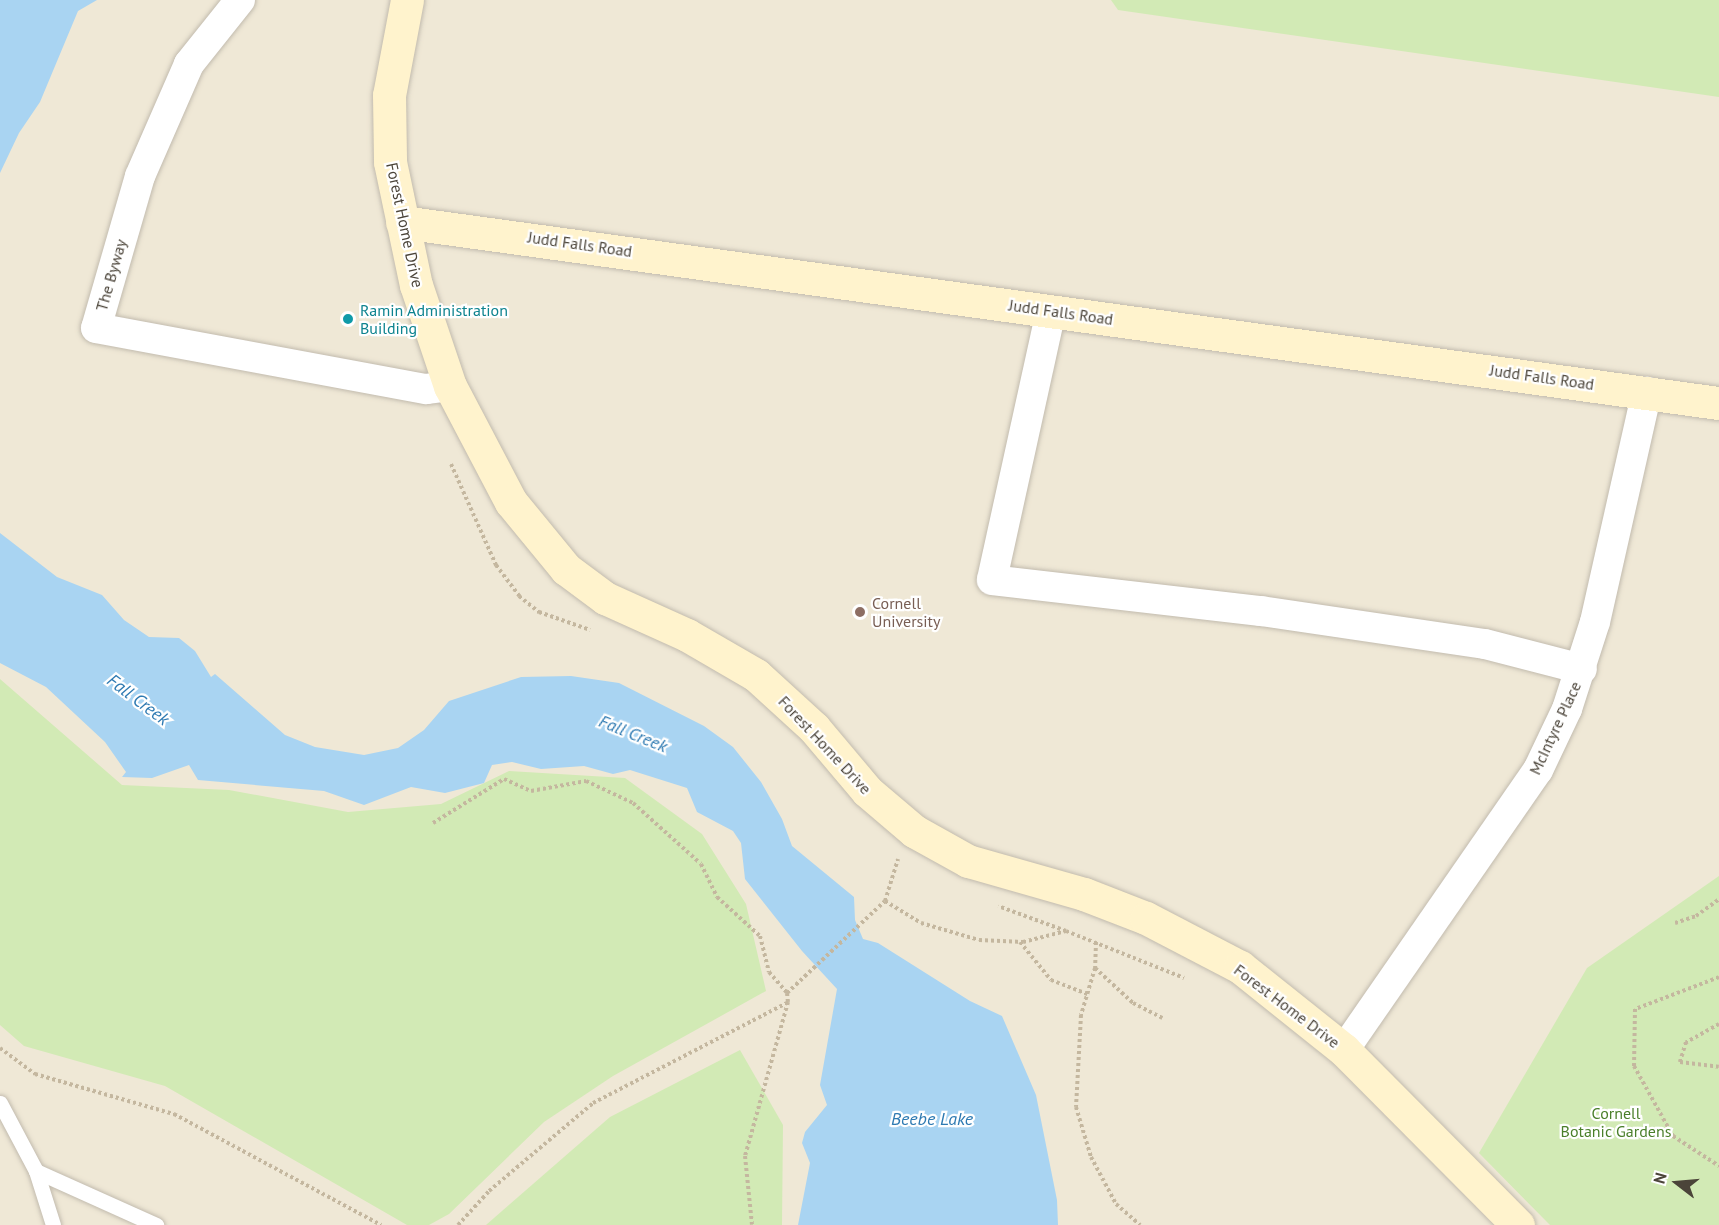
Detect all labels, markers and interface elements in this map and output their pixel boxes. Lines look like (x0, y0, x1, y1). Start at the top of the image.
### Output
street label: Forest Home Drive (382, 161, 428, 289)
street label: Judd Falls Road (527, 227, 633, 261)
street label: The Byway (92, 237, 130, 313)
street label: Judd Falls Road (1008, 295, 1114, 329)
place label: Ramin Administration Building (360, 300, 508, 338)
marker: Ramin Administration Building (341, 312, 355, 326)
street label: Judd Falls Road (1489, 360, 1595, 394)
place label: Cornell University (872, 593, 940, 631)
marker: Cornell University (853, 605, 867, 619)
water label: Fall Creek (103, 670, 173, 730)
street label: McIntyre Place (1525, 678, 1585, 778)
street label: Forest Home Drive (775, 692, 875, 798)
water label: Fall Creek (596, 710, 670, 758)
street label: Forest Home Drive (1230, 960, 1344, 1052)
park label: Cornell Botanic Gardens (1560, 1103, 1672, 1141)
water label: Beebe Lake (891, 1108, 973, 1130)
north arrow (1647, 1153, 1707, 1213)
text: N (1649, 1170, 1671, 1186)

